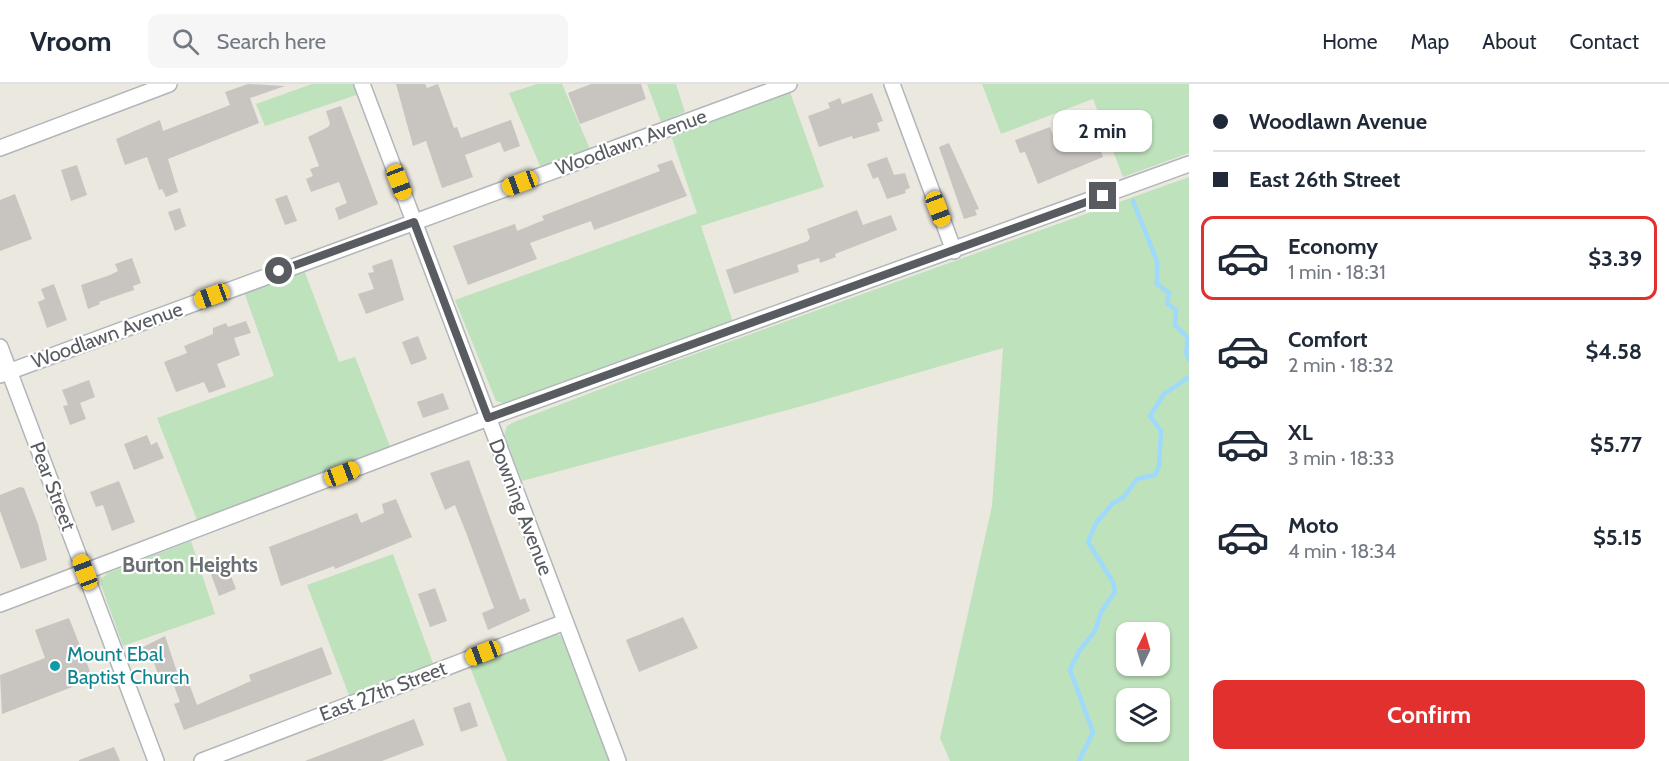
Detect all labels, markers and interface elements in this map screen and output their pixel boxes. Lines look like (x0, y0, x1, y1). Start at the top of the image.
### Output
search box (148, 14, 568, 68)
text: Vroom (30, 24, 112, 58)
icon: search (169, 25, 202, 58)
text: Search here (217, 28, 326, 55)
text: Home (1322, 29, 1378, 54)
text: Map (1411, 29, 1449, 54)
text: About (1482, 29, 1536, 54)
text: Contact (1569, 29, 1639, 54)
street label: Woodlawn Avenue (552, 104, 710, 180)
text: Woodlawn Avenue (1249, 108, 1427, 135)
callout: 2 min (1054, 109, 1152, 151)
text: 2 min (1078, 119, 1127, 143)
car (384, 162, 414, 202)
text: East 26th Street (1249, 166, 1400, 193)
car (500, 168, 540, 198)
route end (1089, 182, 1116, 209)
car (923, 189, 953, 229)
icon: car (1216, 231, 1270, 285)
text: Economy (1288, 233, 1378, 260)
text: $3.39 (1588, 245, 1642, 272)
route start (265, 257, 292, 284)
text: 1 min · 18:31 (1288, 260, 1386, 284)
car (192, 281, 232, 311)
street label: Woodlawn Avenue (28, 297, 186, 373)
icon: car (1216, 324, 1270, 378)
text: Comfort (1288, 326, 1367, 353)
text: $4.58 (1586, 338, 1642, 365)
text: 2 min · 18:32 (1288, 353, 1394, 377)
icon: car (1216, 417, 1270, 471)
text: XL (1288, 419, 1313, 446)
text: $5.77 (1590, 431, 1642, 458)
street label: Downing Avenue (484, 435, 558, 579)
street label: Pear Street (25, 438, 81, 534)
text: 3 min · 18:33 (1288, 446, 1394, 470)
car (322, 459, 362, 489)
icon: car (1216, 510, 1270, 564)
text: Moto (1288, 512, 1339, 539)
text: $5.15 (1593, 524, 1642, 551)
text: 4 min · 18:34 (1288, 539, 1396, 563)
car (70, 552, 100, 592)
district label: Burton Heights (122, 552, 258, 577)
north arrow (1116, 622, 1170, 676)
map controls (1116, 622, 1170, 742)
car (463, 638, 503, 668)
place label: Mount Ebal Baptist Church (67, 642, 190, 689)
street label: East 27th Street (316, 656, 450, 726)
marker: Mount Ebal Baptist Church (48, 659, 62, 673)
button: Confirm (1213, 680, 1645, 749)
button: layers (1116, 688, 1170, 742)

